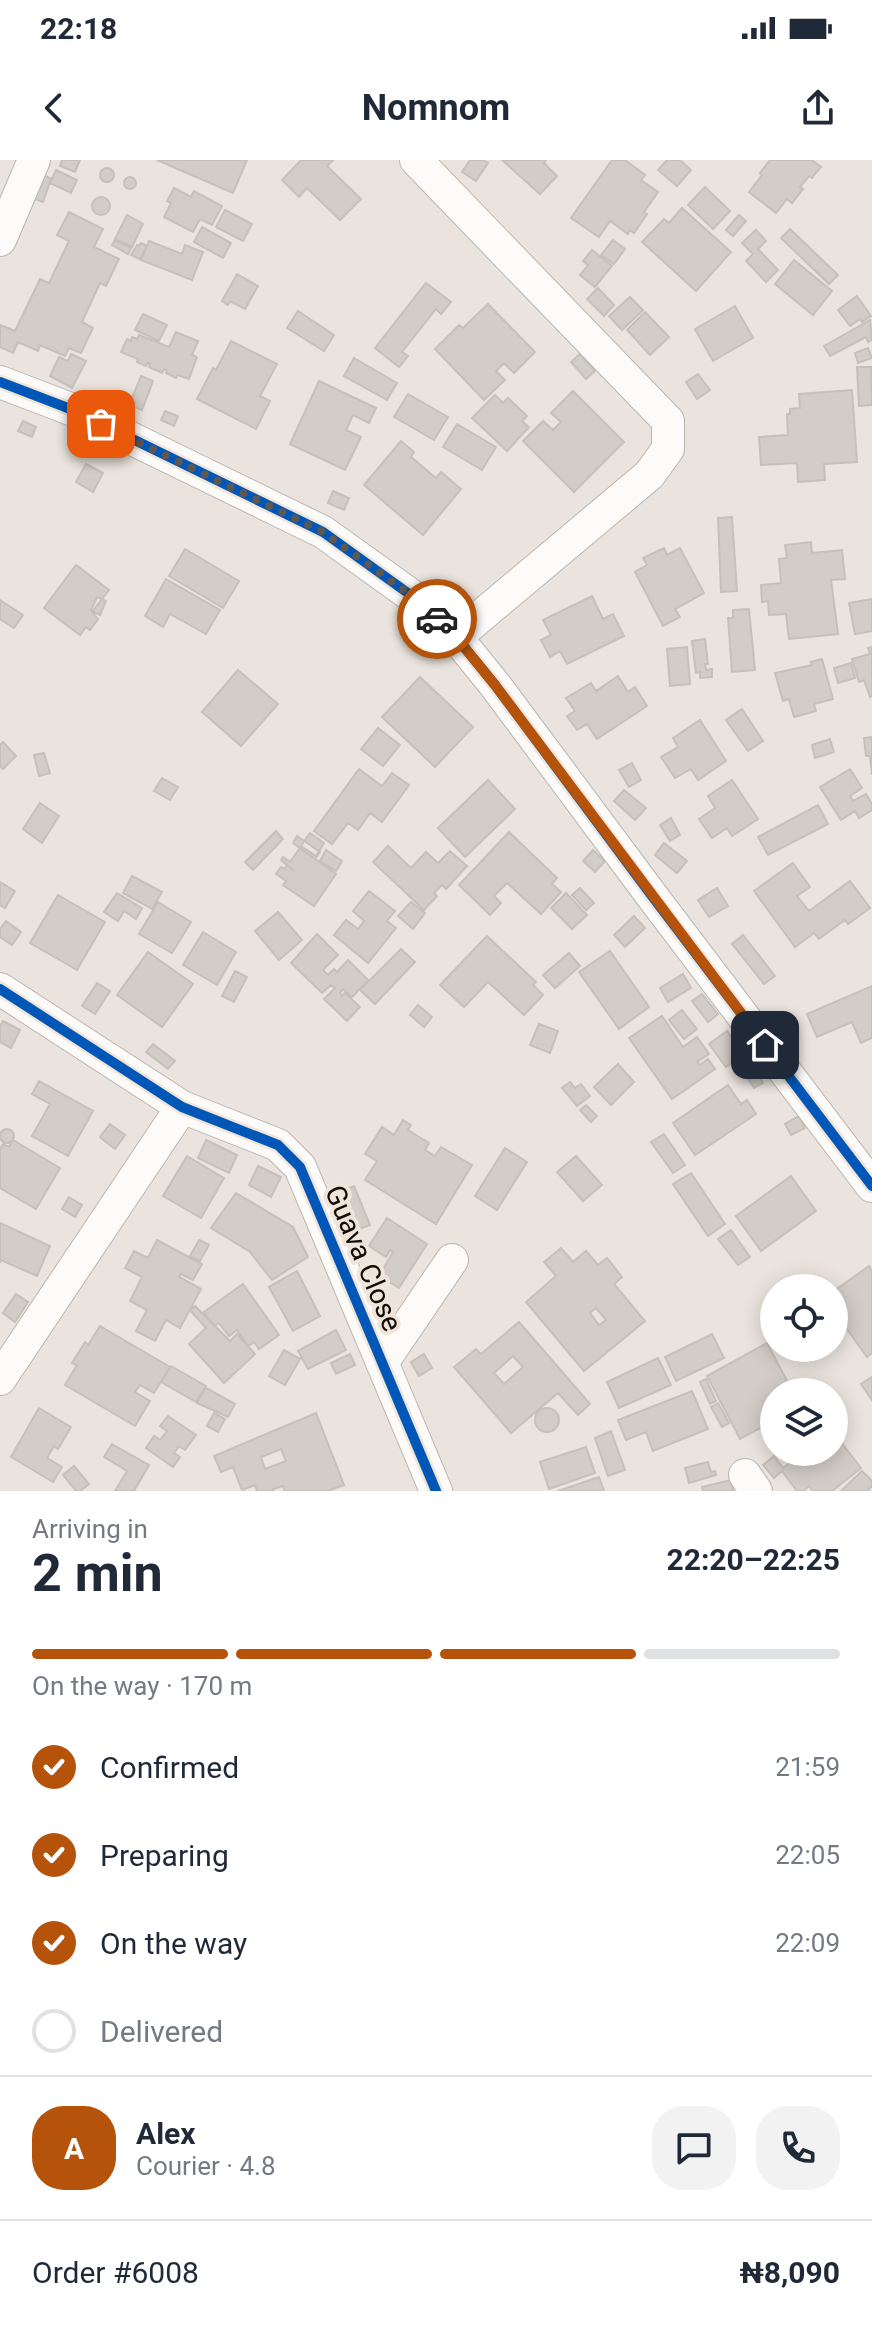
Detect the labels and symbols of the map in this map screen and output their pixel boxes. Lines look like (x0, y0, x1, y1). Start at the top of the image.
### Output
pin (67, 390, 135, 458)
courier (397, 579, 477, 659)
pin (731, 1011, 799, 1079)
street label: Guava Close (318, 1180, 409, 1336)

